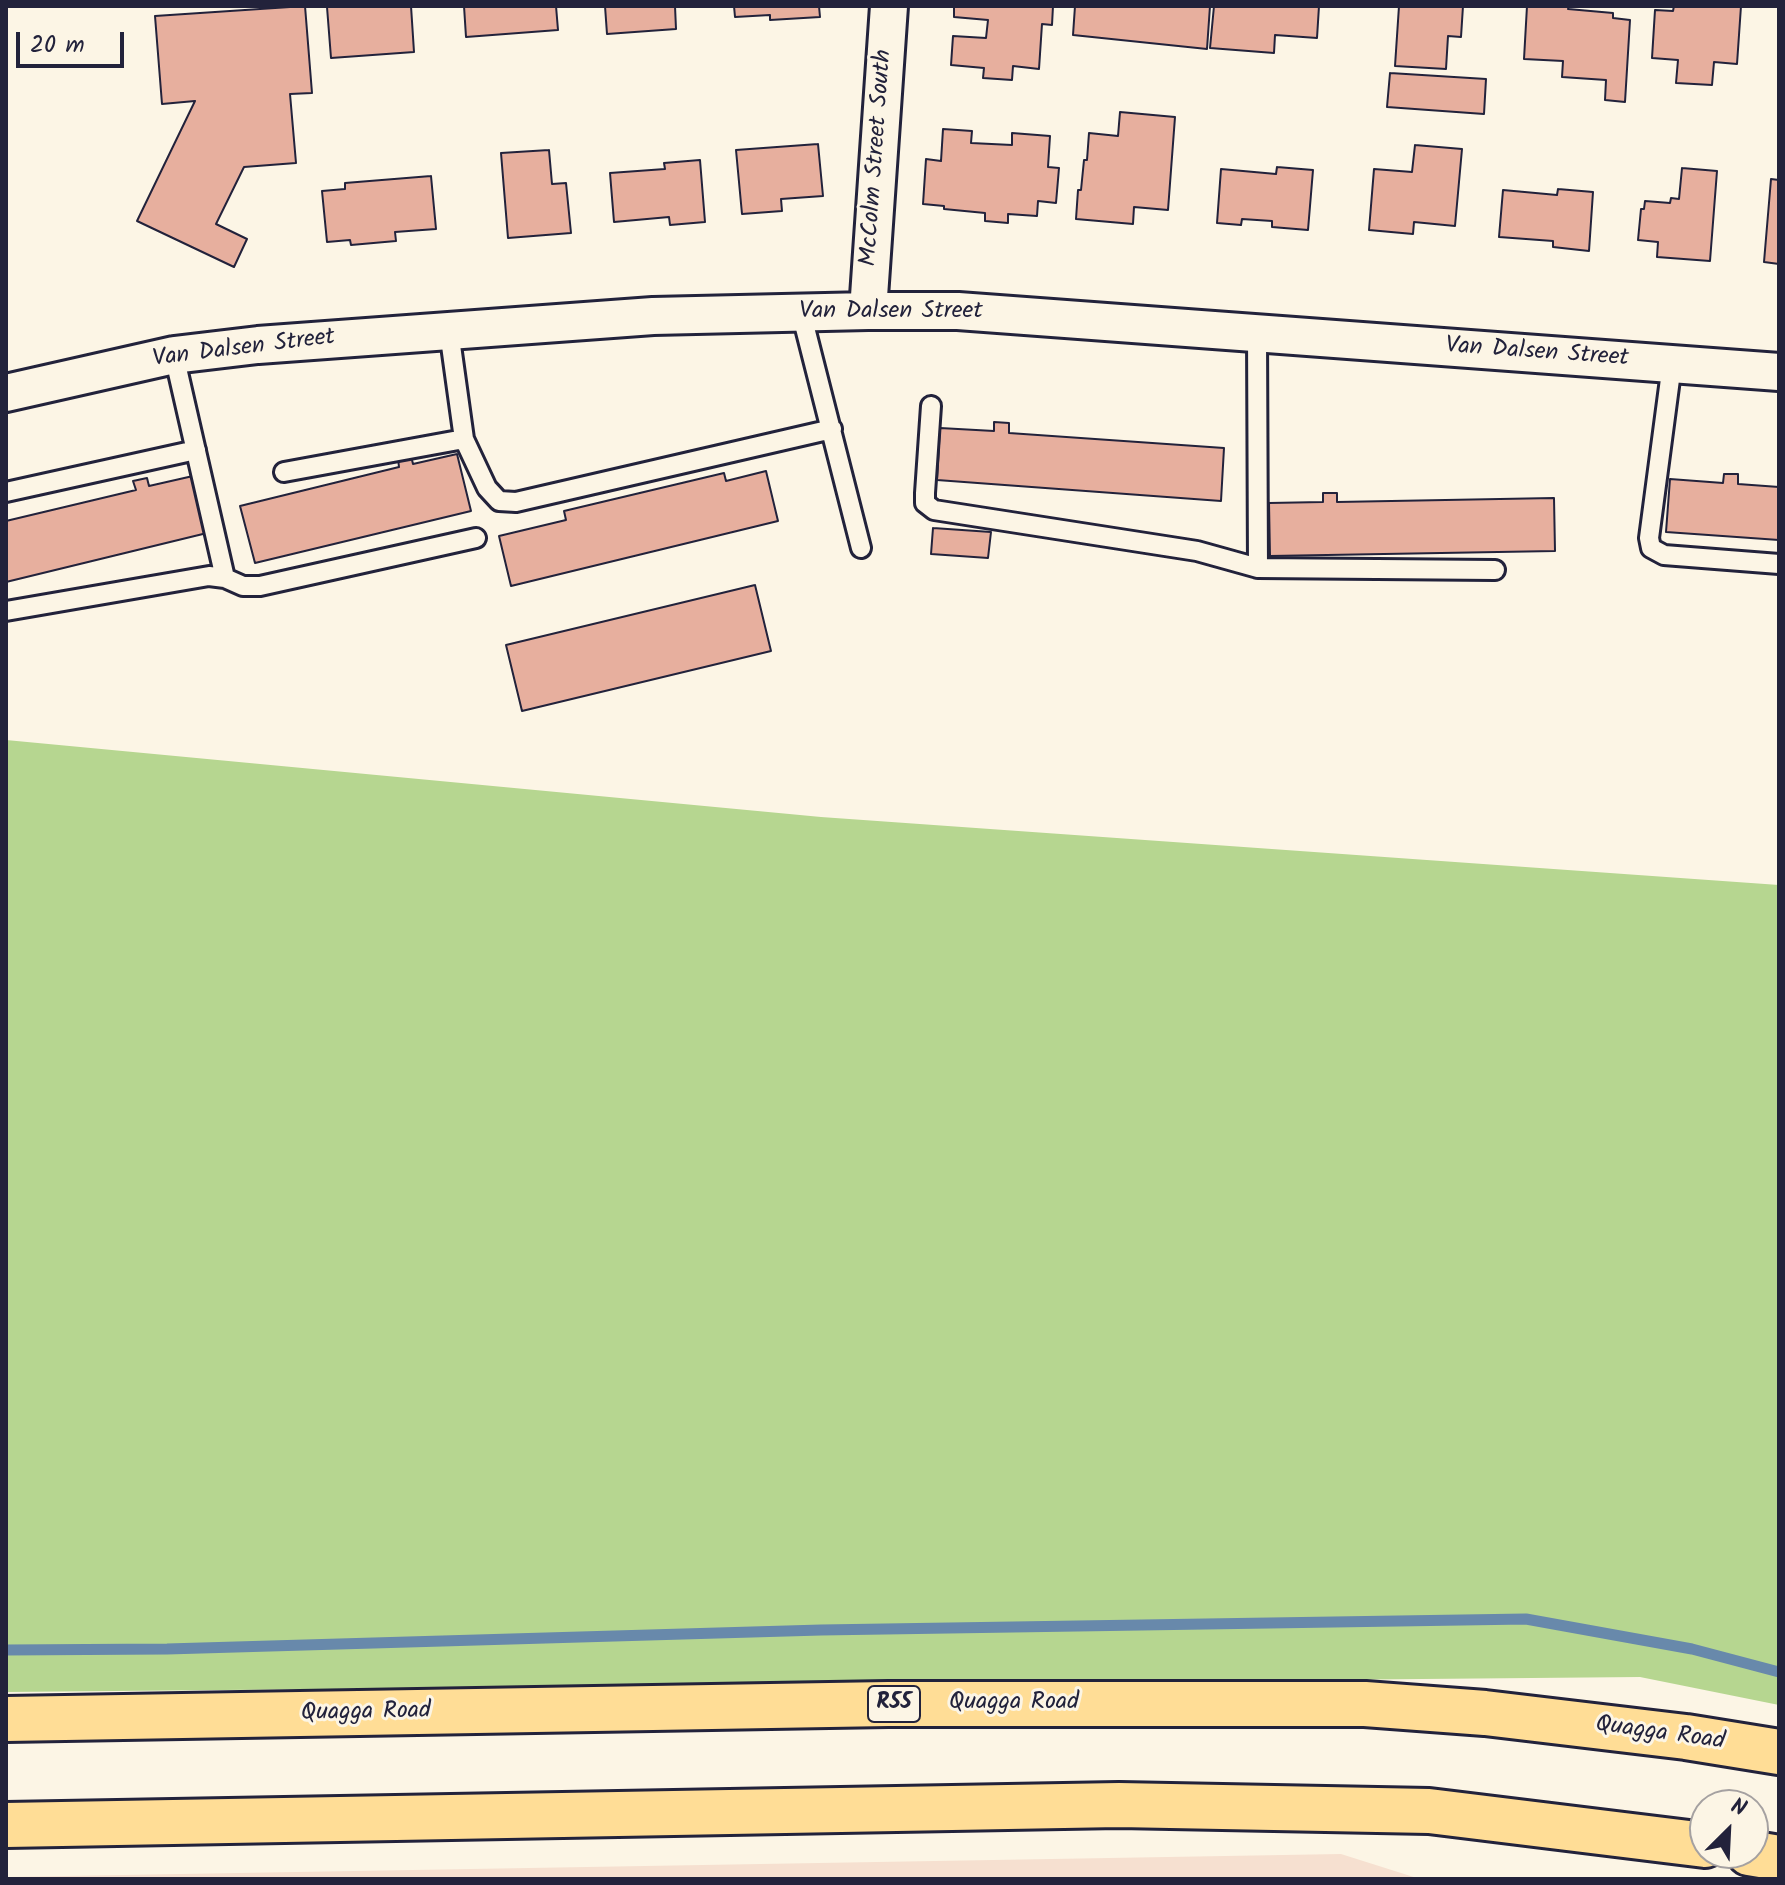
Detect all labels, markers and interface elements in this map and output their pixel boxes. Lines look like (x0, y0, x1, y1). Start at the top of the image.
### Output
scale bar (20, 16, 128, 66)
text: 20 m (30, 26, 85, 65)
street label: McColm Street South (856, 49, 900, 267)
street label: Van Dalsen Street (799, 299, 983, 327)
street label: Van Dalsen Street (151, 325, 337, 375)
street label: Van Dalsen Street (1445, 333, 1629, 375)
road number: R55 (868, 1686, 920, 1722)
street label: Quagga Road (949, 1690, 1079, 1718)
street label: Quagga Road (301, 1698, 431, 1730)
street label: Quagga Road (1594, 1712, 1726, 1758)
north arrow (1689, 1789, 1769, 1869)
text: N (1725, 1790, 1752, 1827)

